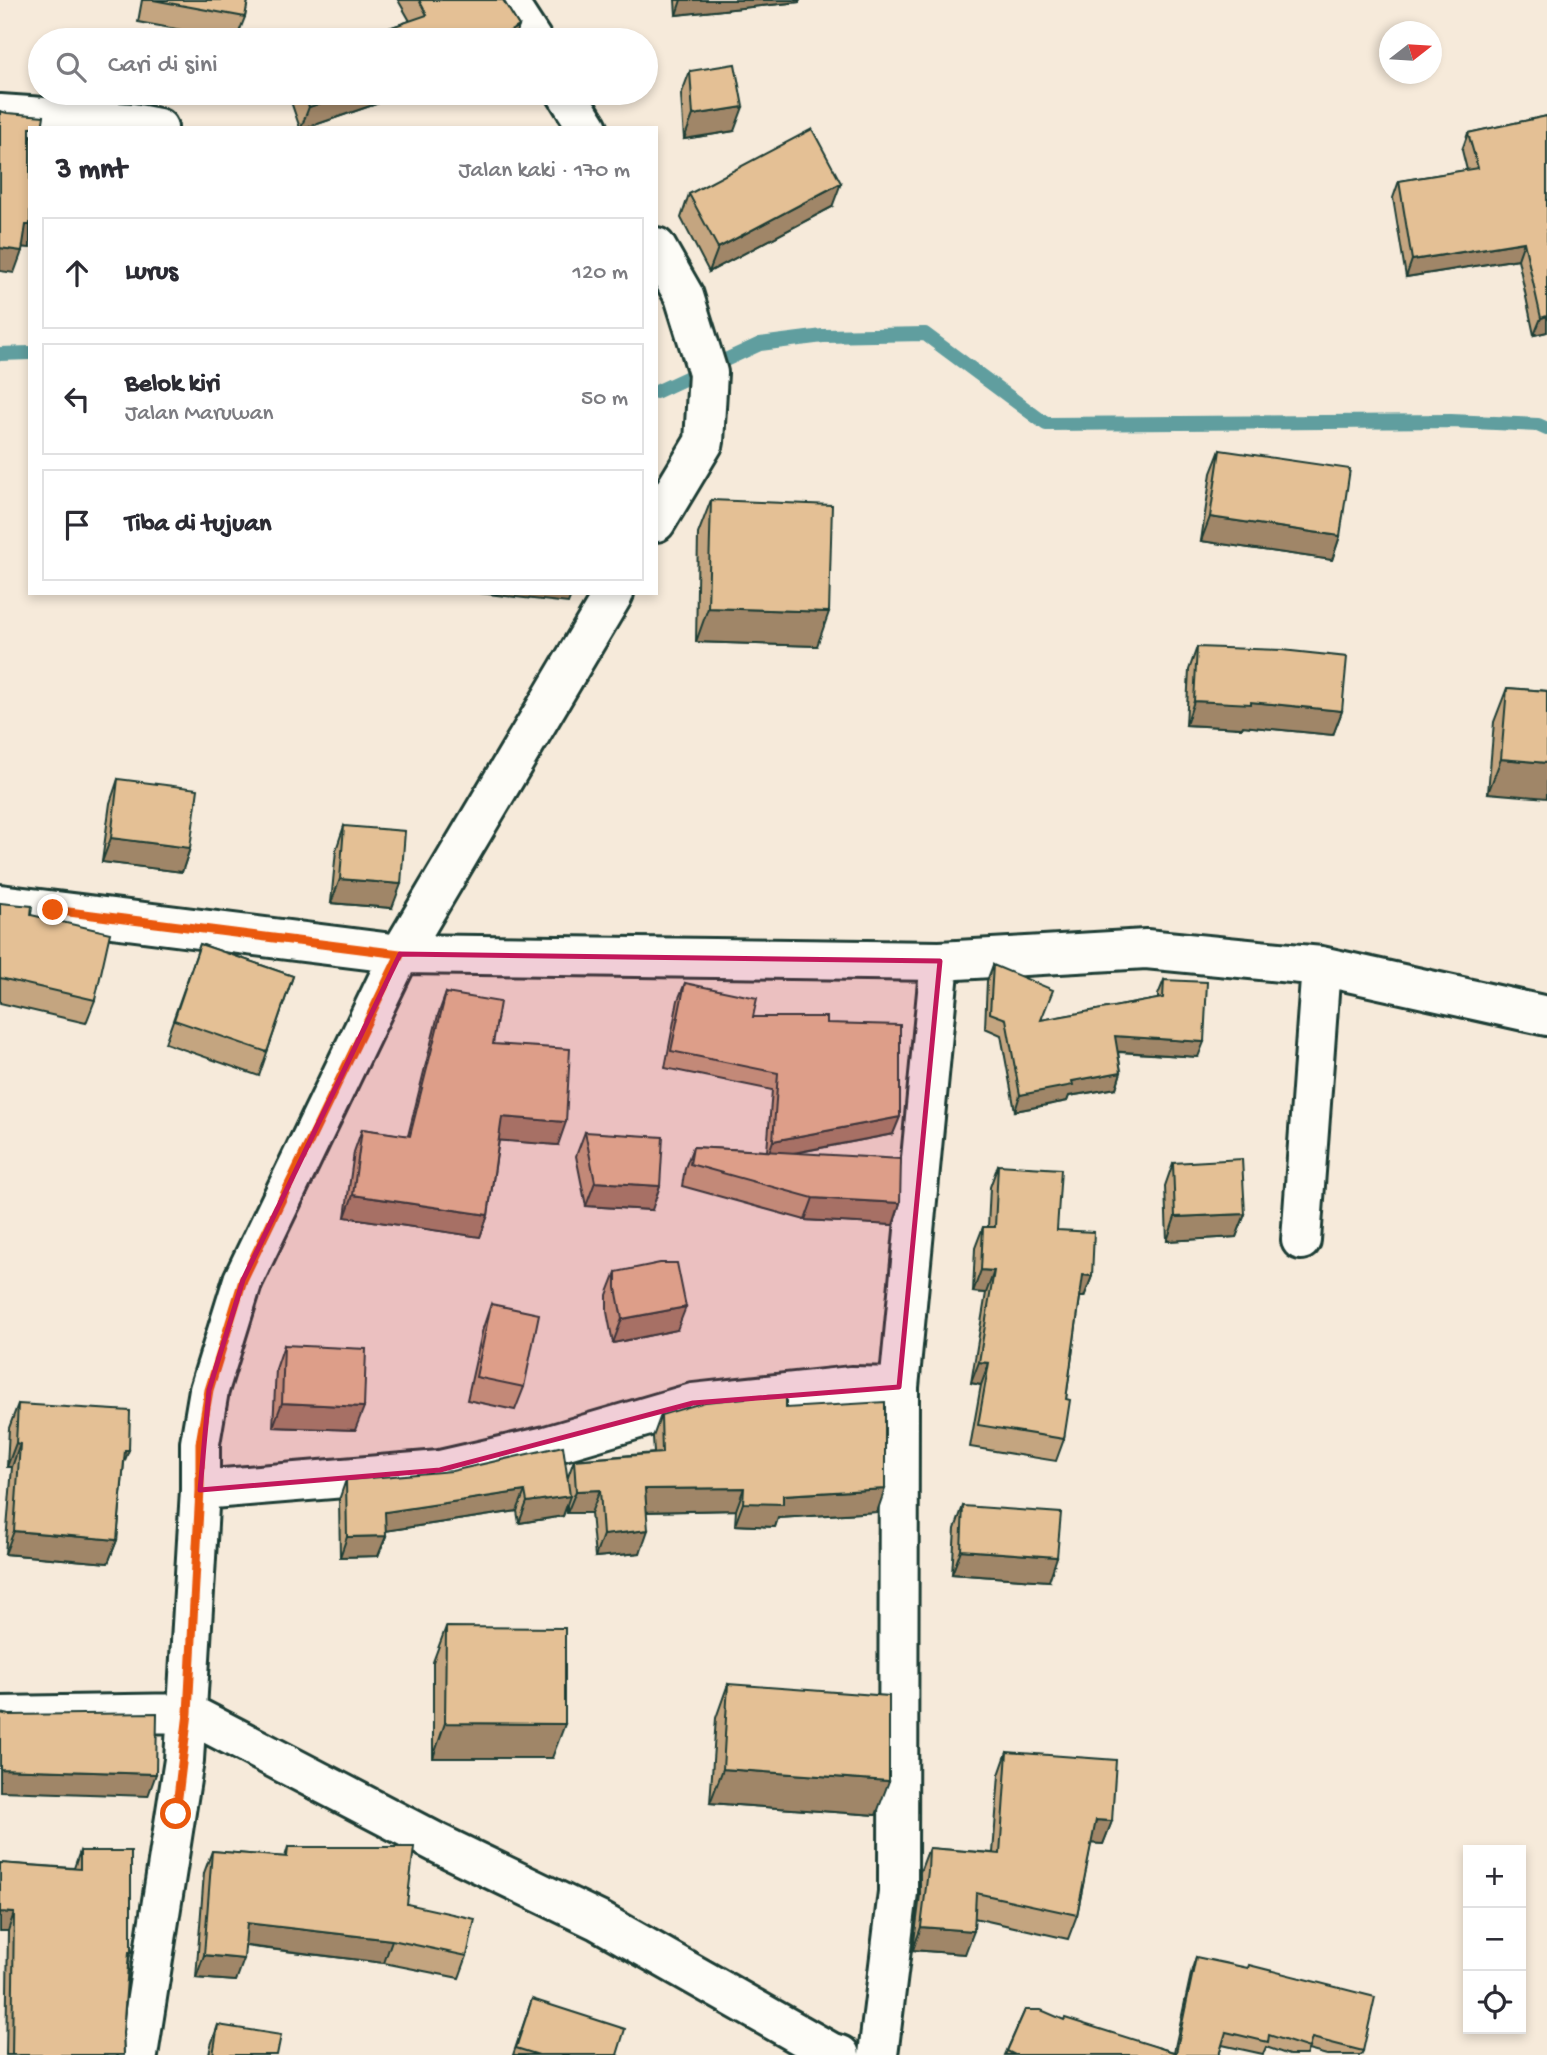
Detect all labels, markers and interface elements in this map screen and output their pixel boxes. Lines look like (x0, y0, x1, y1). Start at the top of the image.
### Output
north arrow (1379, 21, 1442, 84)
search box (28, 28, 658, 105)
icon: search (52, 48, 90, 86)
text: Cari di sini (108, 51, 218, 82)
text: 3 mnt (56, 154, 126, 189)
text: Jalan kaki · 170 m (458, 158, 630, 185)
icon: ahead (58, 254, 96, 292)
text: Lurus (125, 258, 178, 289)
text: 120 m (573, 260, 628, 287)
text: Belok kiri (125, 370, 221, 401)
icon: left (58, 380, 96, 418)
text: 50 m (581, 386, 628, 413)
text: Jalan Maruwan (125, 401, 273, 428)
icon: arrive (58, 506, 96, 544)
text: Tiba di tujuan (125, 510, 271, 541)
route end (37, 894, 68, 925)
route start (160, 1798, 191, 1829)
map controls (1463, 1845, 1526, 2034)
button: + (1463, 1845, 1526, 1908)
button: − (1463, 1908, 1526, 1971)
button: locate (1463, 1971, 1526, 2034)

